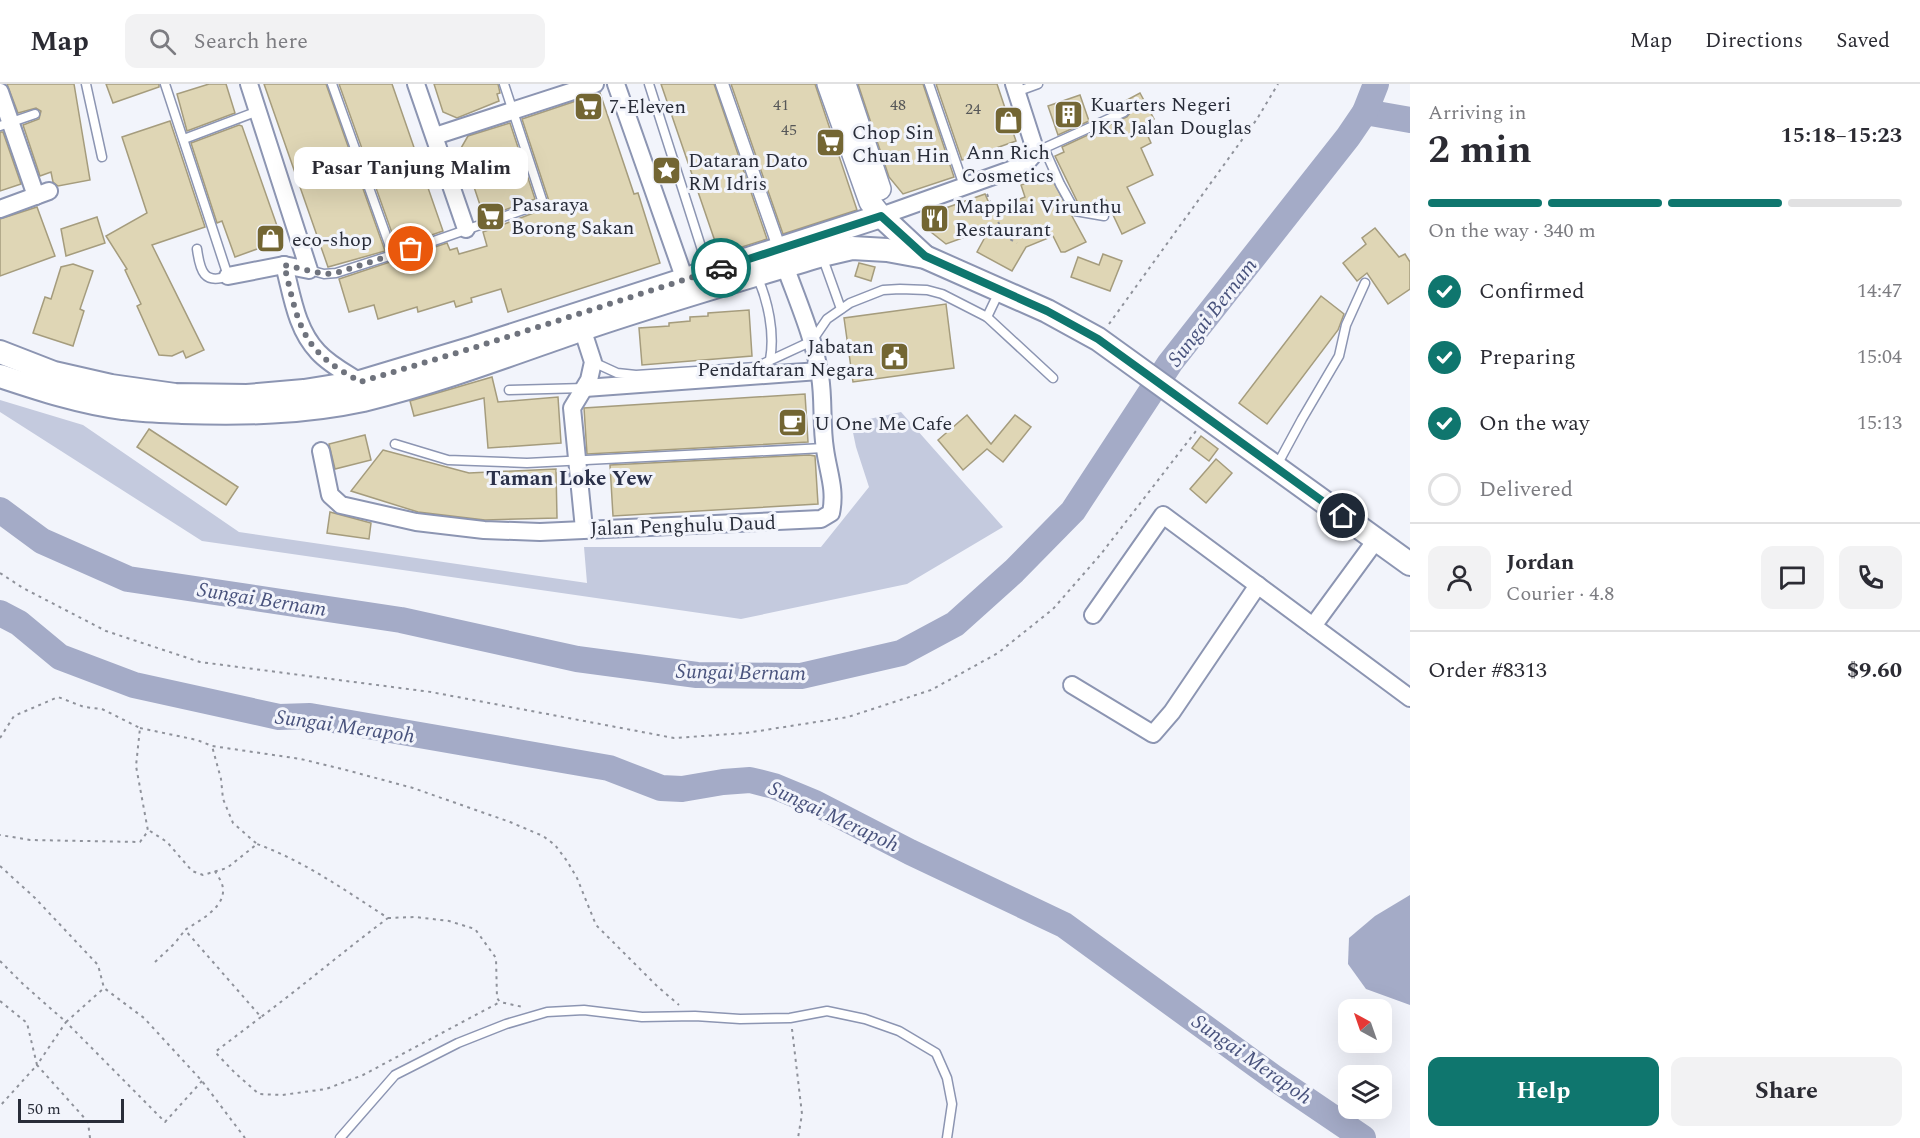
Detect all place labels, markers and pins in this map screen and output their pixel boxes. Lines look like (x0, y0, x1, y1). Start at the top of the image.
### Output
supermarket icon: 7-Eleven (572, 90, 604, 122)
place label: Kuarters Negeri JKR Jalan Douglas (1090, 90, 1252, 143)
place label: 7-Eleven (609, 92, 686, 122)
building icon: Kuarters Negeri JKR Jalan Douglas (1053, 99, 1085, 131)
shop icon: Ann Rich Cosmetics (992, 105, 1024, 137)
place label: Chop Sin Chuan Hin (852, 118, 950, 171)
supermarket icon: Chop Sin Chuan Hin (815, 127, 847, 159)
place label: Ann Rich Cosmetics (962, 138, 1054, 191)
place label: Dataran Dato RM Idris (688, 146, 808, 199)
callout: Pasar Tanjung Malim (294, 147, 528, 189)
place icon: Dataran Dato RM Idris (651, 155, 683, 187)
place label: Pasaraya Borong Sakan (511, 190, 634, 243)
place label: Mappilai Virunthu Restaurant (955, 192, 1122, 245)
supermarket icon: Pasaraya Borong Sakan (474, 200, 506, 232)
restaurant icon: Mappilai Virunthu Restaurant (918, 202, 950, 234)
shop icon: eco-shop (255, 223, 287, 255)
pin (385, 223, 436, 274)
place label: eco-shop (292, 225, 372, 255)
place label: Jabatan Pendaftaran Negara (697, 332, 874, 385)
public building icon: Jabatan Pendaftaran Negara (879, 341, 911, 373)
cafe icon: U One Me Cafe (777, 407, 809, 439)
place label: U One Me Cafe (814, 409, 952, 439)
pin (1317, 490, 1368, 541)

